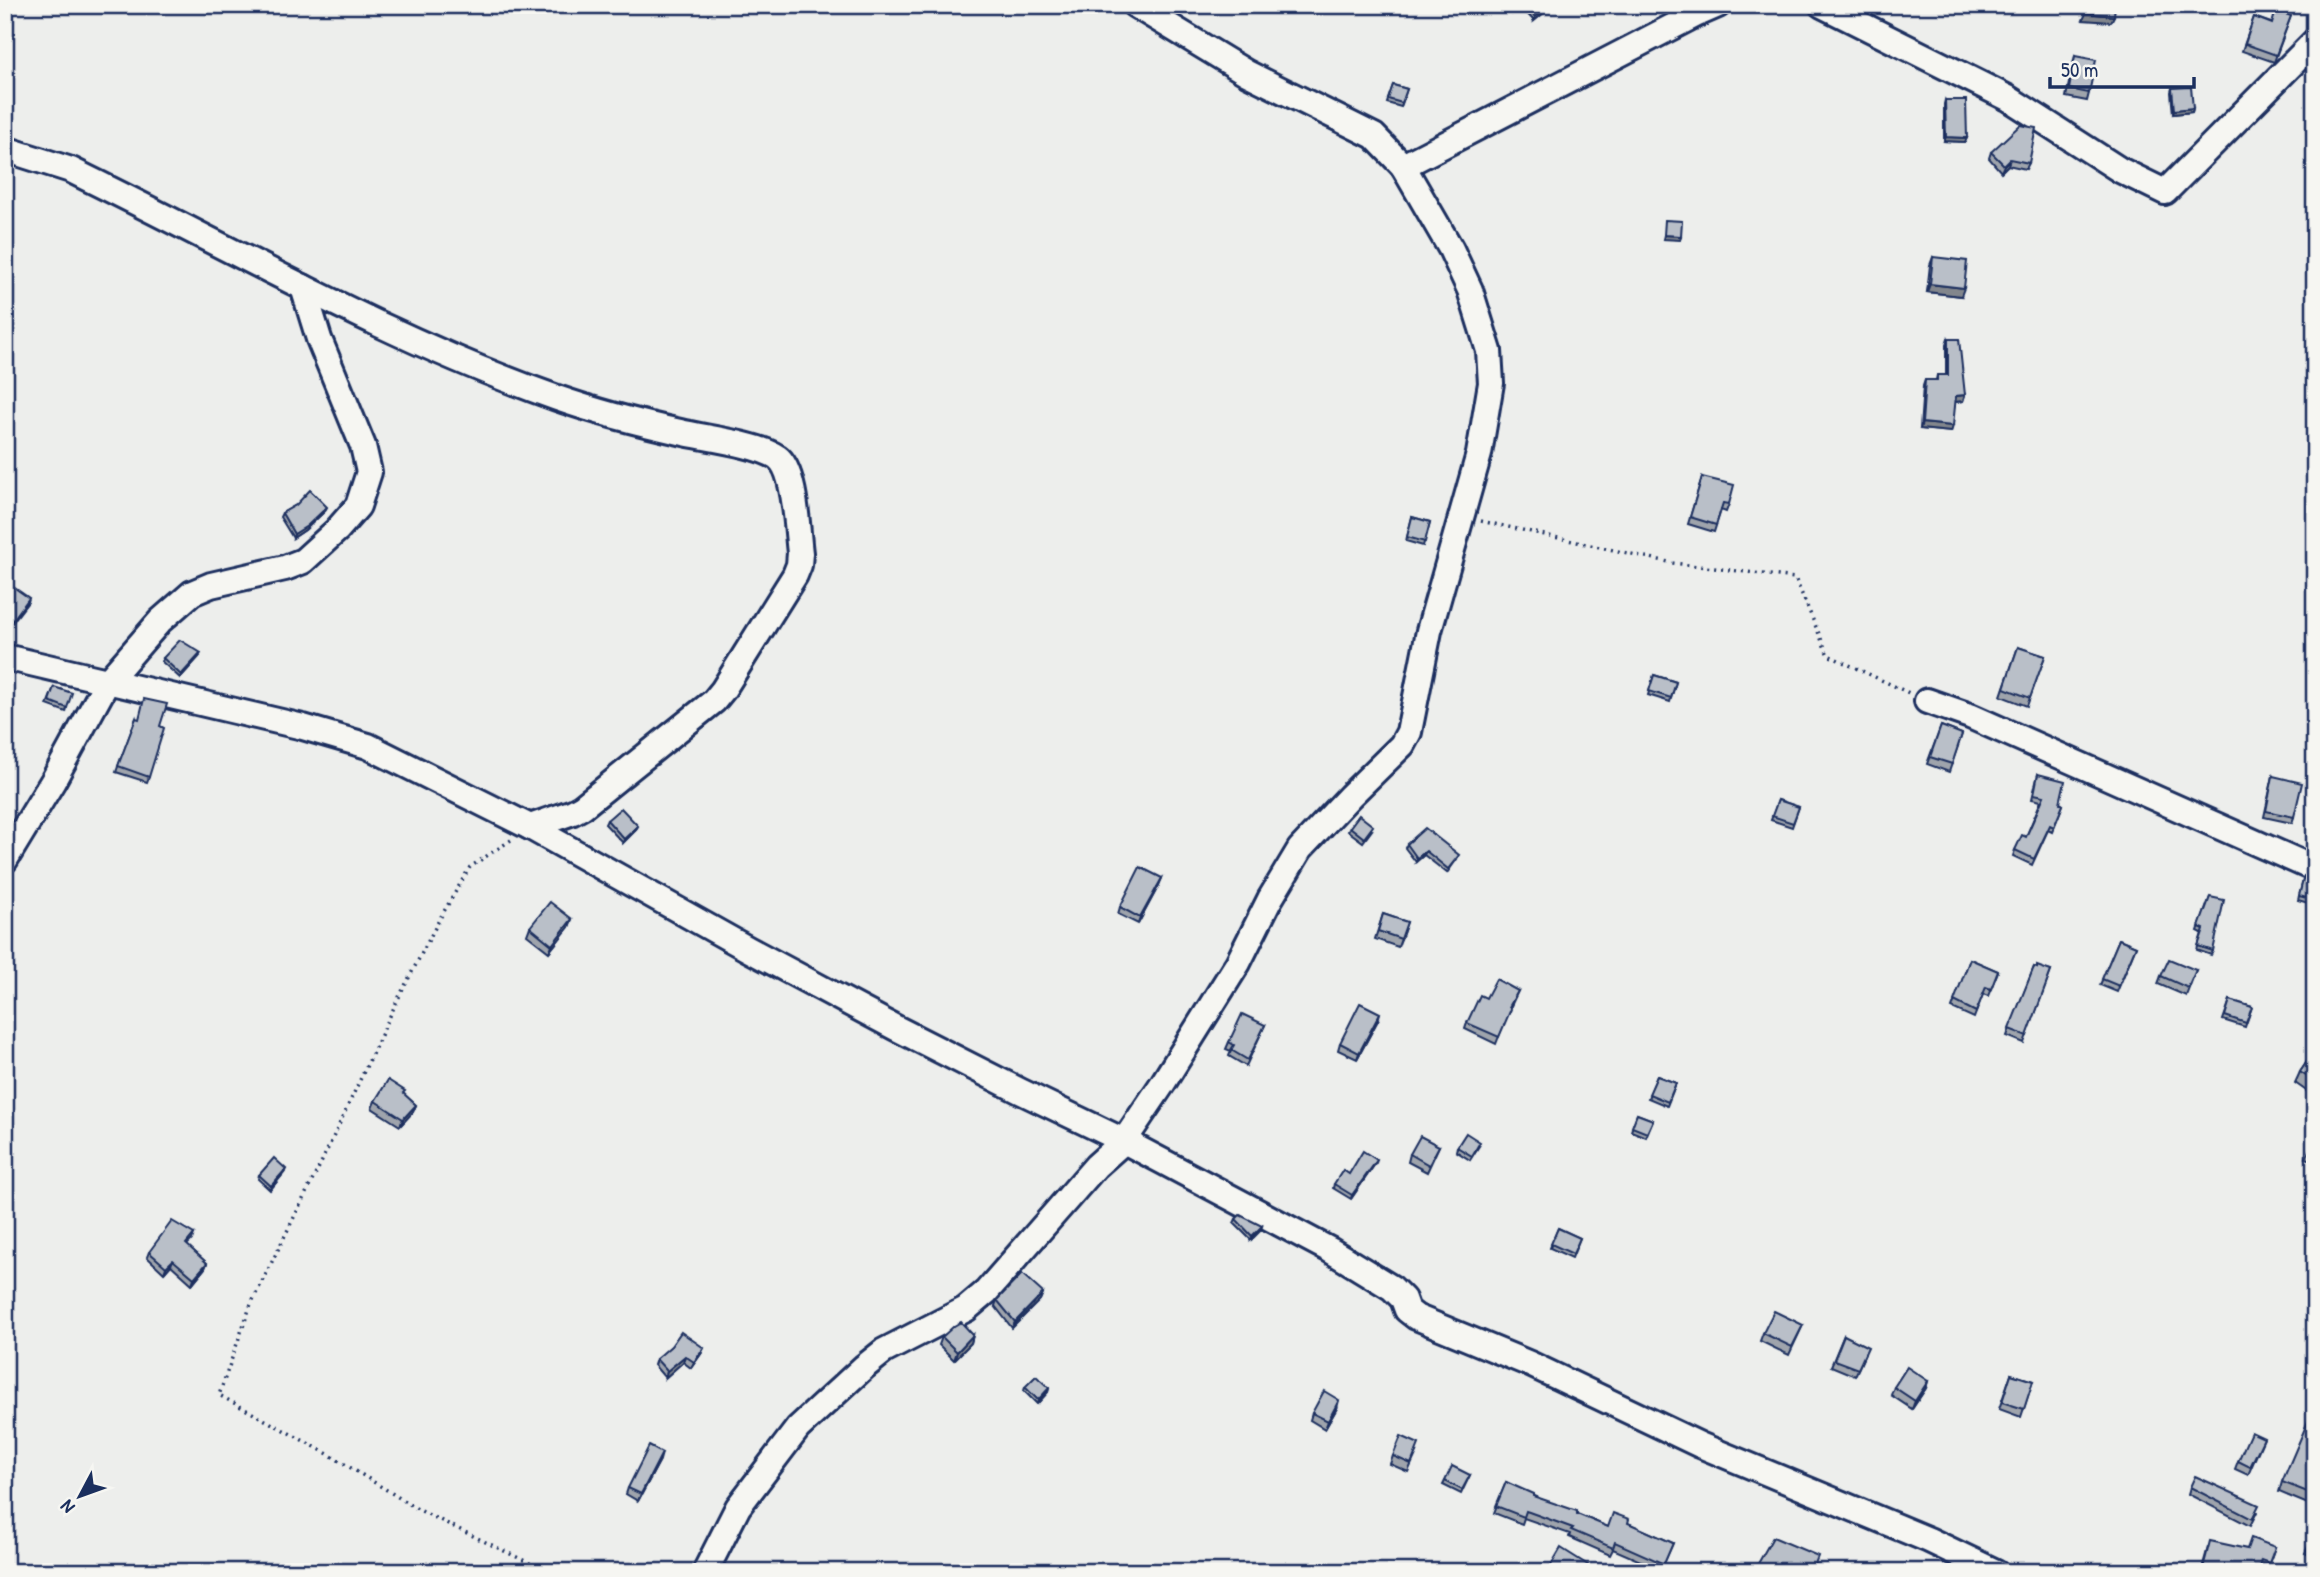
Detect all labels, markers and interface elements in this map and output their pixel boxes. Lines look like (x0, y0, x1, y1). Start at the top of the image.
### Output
scale bar (2050, 46, 2194, 90)
text: 50 m (2061, 55, 2098, 84)
north arrow (46, 1462, 116, 1532)
text: N (54, 1495, 80, 1519)

